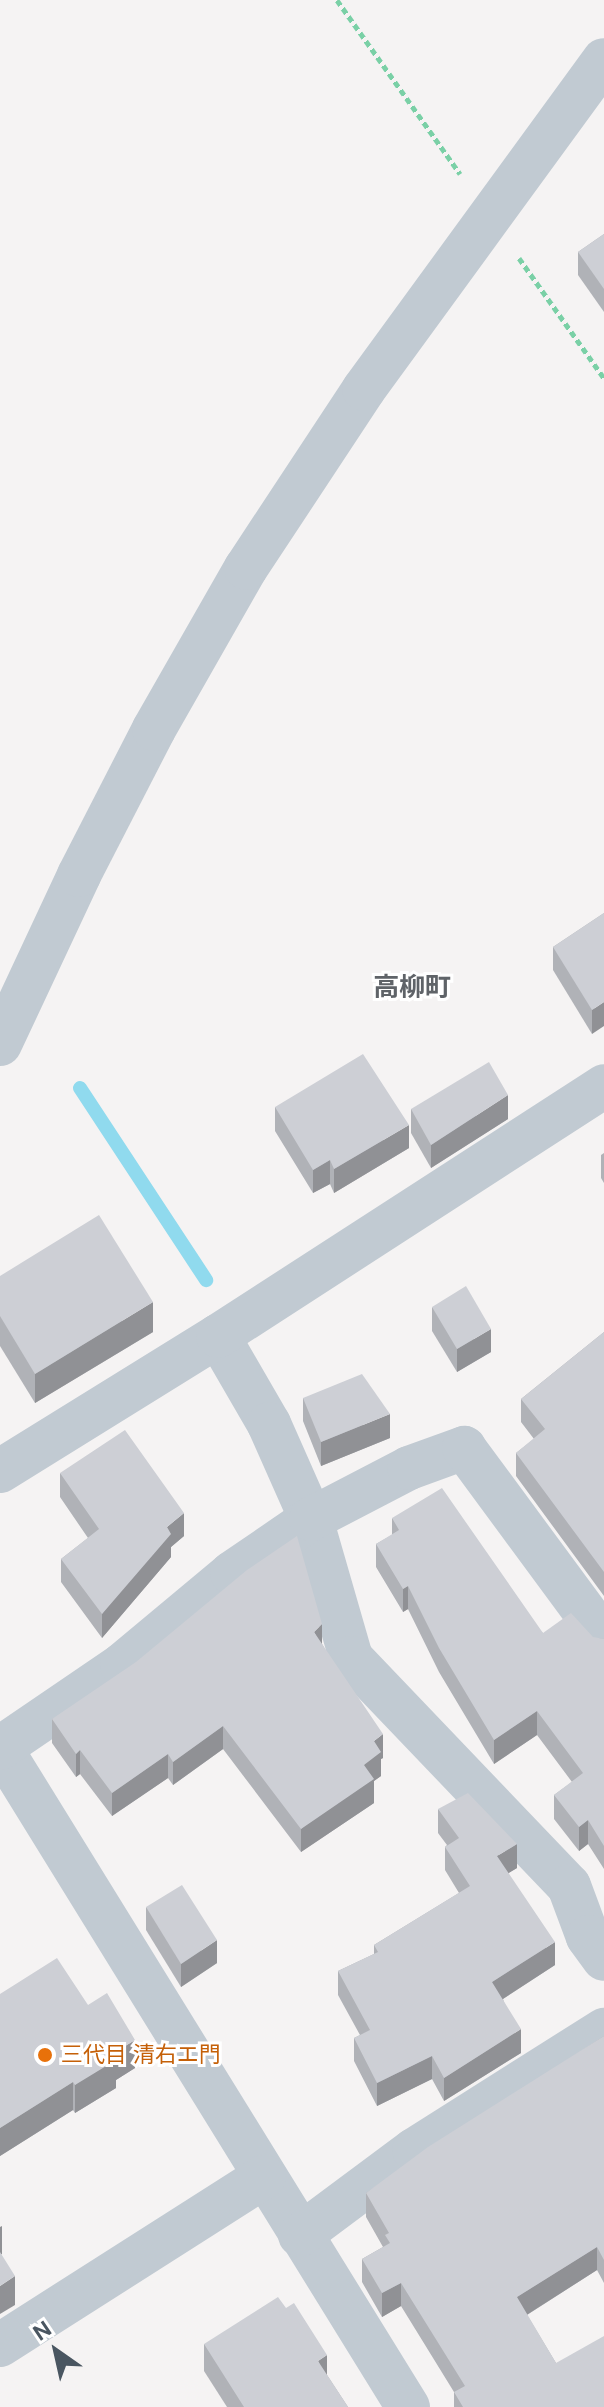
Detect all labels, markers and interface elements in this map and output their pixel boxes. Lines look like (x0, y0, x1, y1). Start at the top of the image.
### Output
district label: 高柳町 (373, 972, 451, 1004)
place label: 三代目 清右エ門 (61, 2042, 221, 2068)
marker: 三代目 清右エ門 (36, 2046, 54, 2064)
north arrow (16, 2311, 96, 2391)
text: N (28, 2314, 57, 2347)

